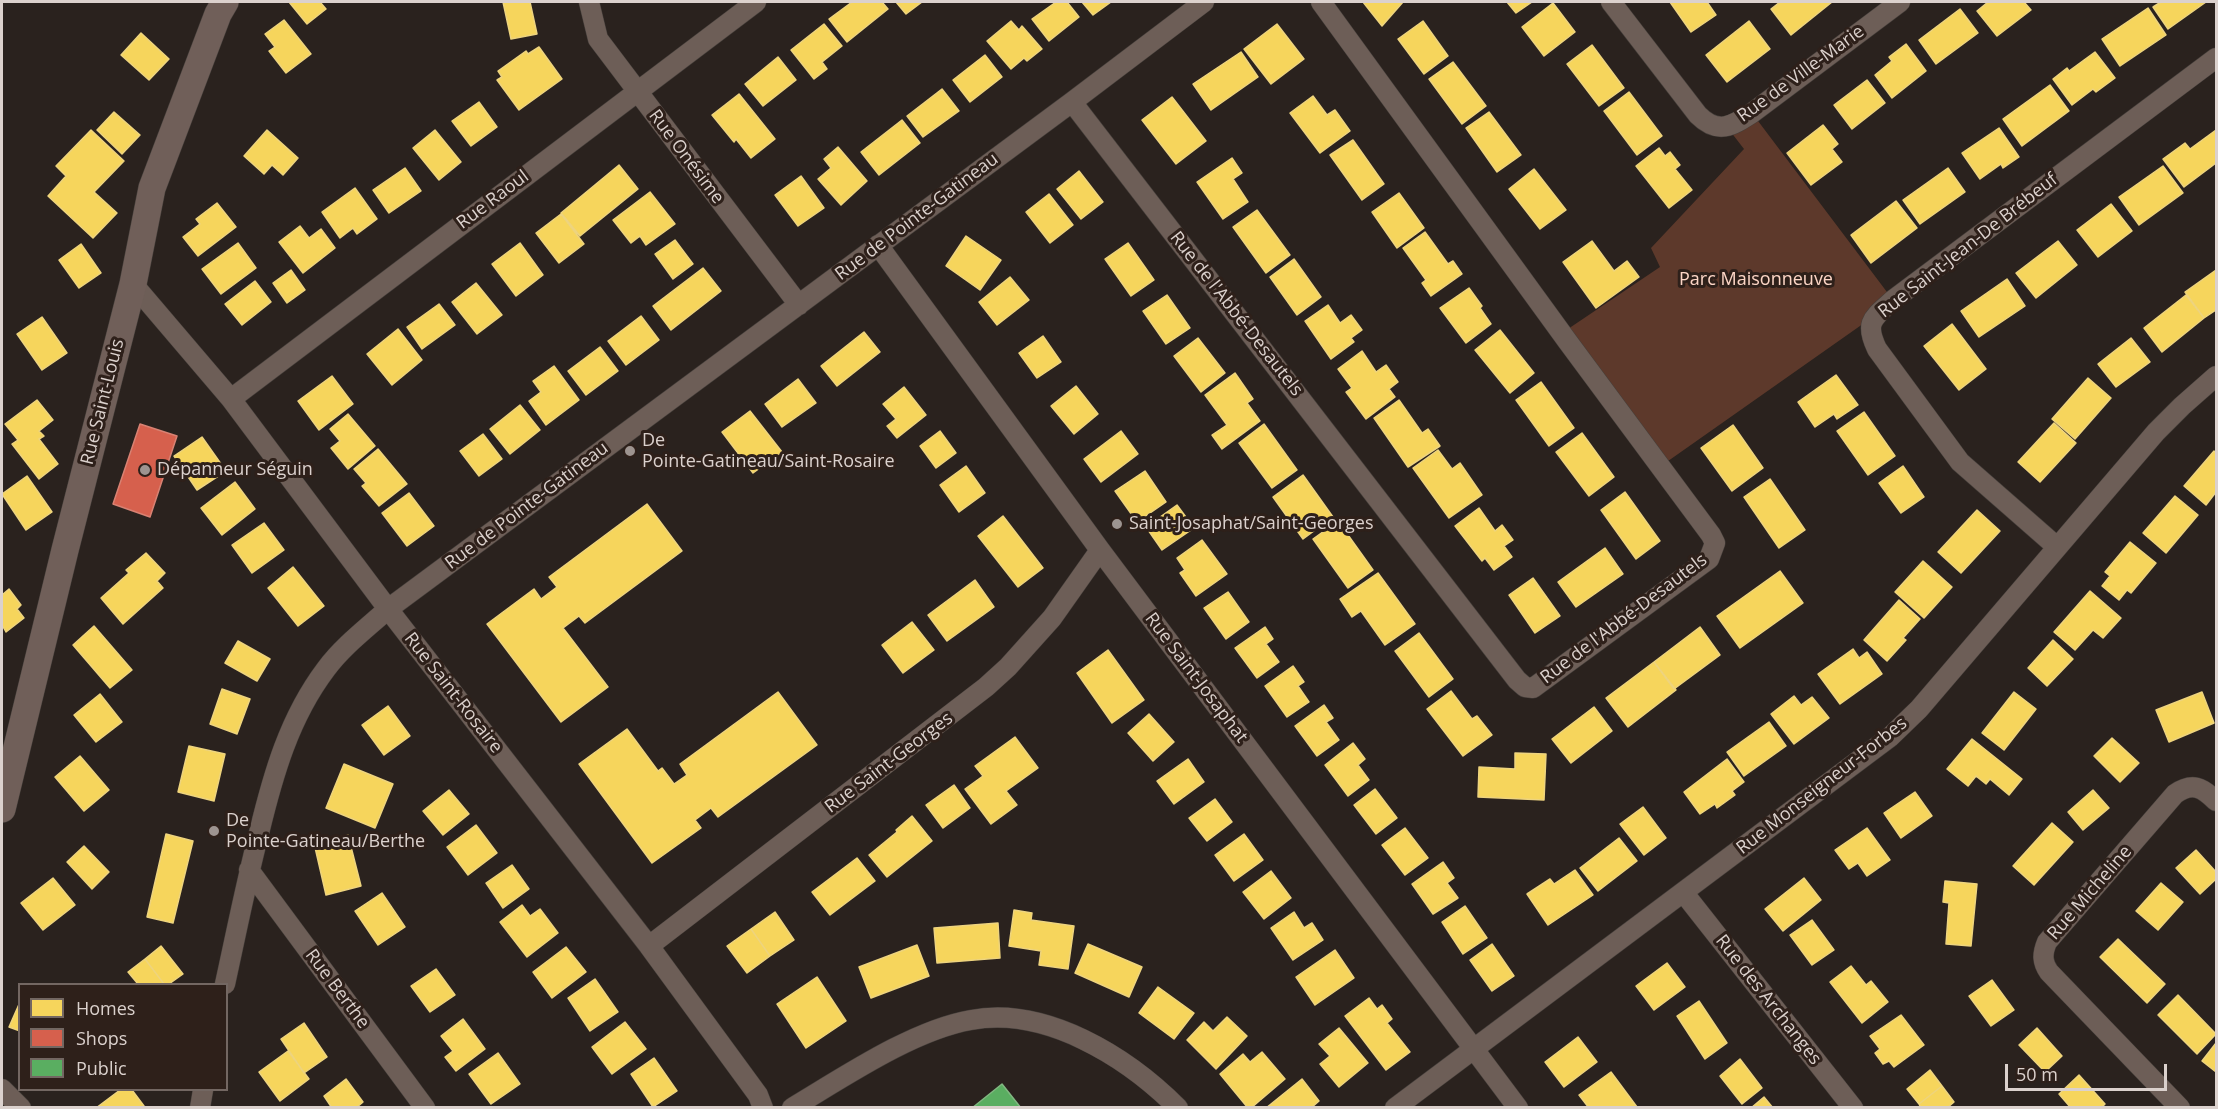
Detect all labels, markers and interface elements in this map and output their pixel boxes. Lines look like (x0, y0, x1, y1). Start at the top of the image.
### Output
street label: Rue de Ville-Marie (1733, 21, 1869, 127)
street label: Rue Onésime (644, 106, 728, 208)
street label: Rue de Pointe-Gatineau (831, 149, 1003, 285)
street label: Rue Raoul (453, 166, 533, 234)
street label: Rue Saint-Jean-De Brébeuf (1874, 169, 2062, 323)
street label: Rue de l'Abbé-Desautels (1165, 227, 1307, 401)
park label: Parc Maisonneuve (1679, 269, 1833, 291)
street label: Rue Saint-Louis (77, 337, 129, 467)
place label: De Pointe-Gatineau/Saint-Rosaire (642, 430, 895, 472)
street label: Rue de Pointe-Gatineau (441, 438, 613, 574)
marker: De Pointe-Gatineau/Saint-Rosaire (623, 444, 637, 458)
place label: Dépanneur Séguin (157, 459, 313, 481)
marker: Dépanneur Séguin (138, 463, 152, 477)
place label: Saint-Josaphat/Saint-Georges (1129, 513, 1373, 535)
marker: Saint-Josaphat/Saint-Georges (1110, 517, 1124, 531)
street label: Rue de l'Abbé-Desautels (1536, 549, 1712, 689)
street label: Rue Saint-Josaphat (1140, 609, 1252, 747)
street label: Rue Saint-Rosaire (399, 628, 507, 758)
street label: Rue Saint-Georges (821, 708, 957, 818)
street label: Rue Monseigneur-Forbes (1732, 713, 1912, 859)
place label: De Pointe-Gatineau/Berthe (226, 810, 425, 852)
marker: De Pointe-Gatineau/Berthe (207, 824, 221, 838)
street label: Rue Micheline (2043, 842, 2137, 944)
street label: Rue des Archanges (1710, 931, 1826, 1069)
street label: Rue Berthe (300, 945, 374, 1033)
legend (18, 983, 228, 1091)
text: Homes (76, 996, 135, 1020)
text: Shops (76, 1026, 127, 1050)
scale bar (2008, 1052, 2170, 1090)
text: Public (76, 1056, 127, 1080)
text: 50 m (2016, 1062, 2058, 1086)

